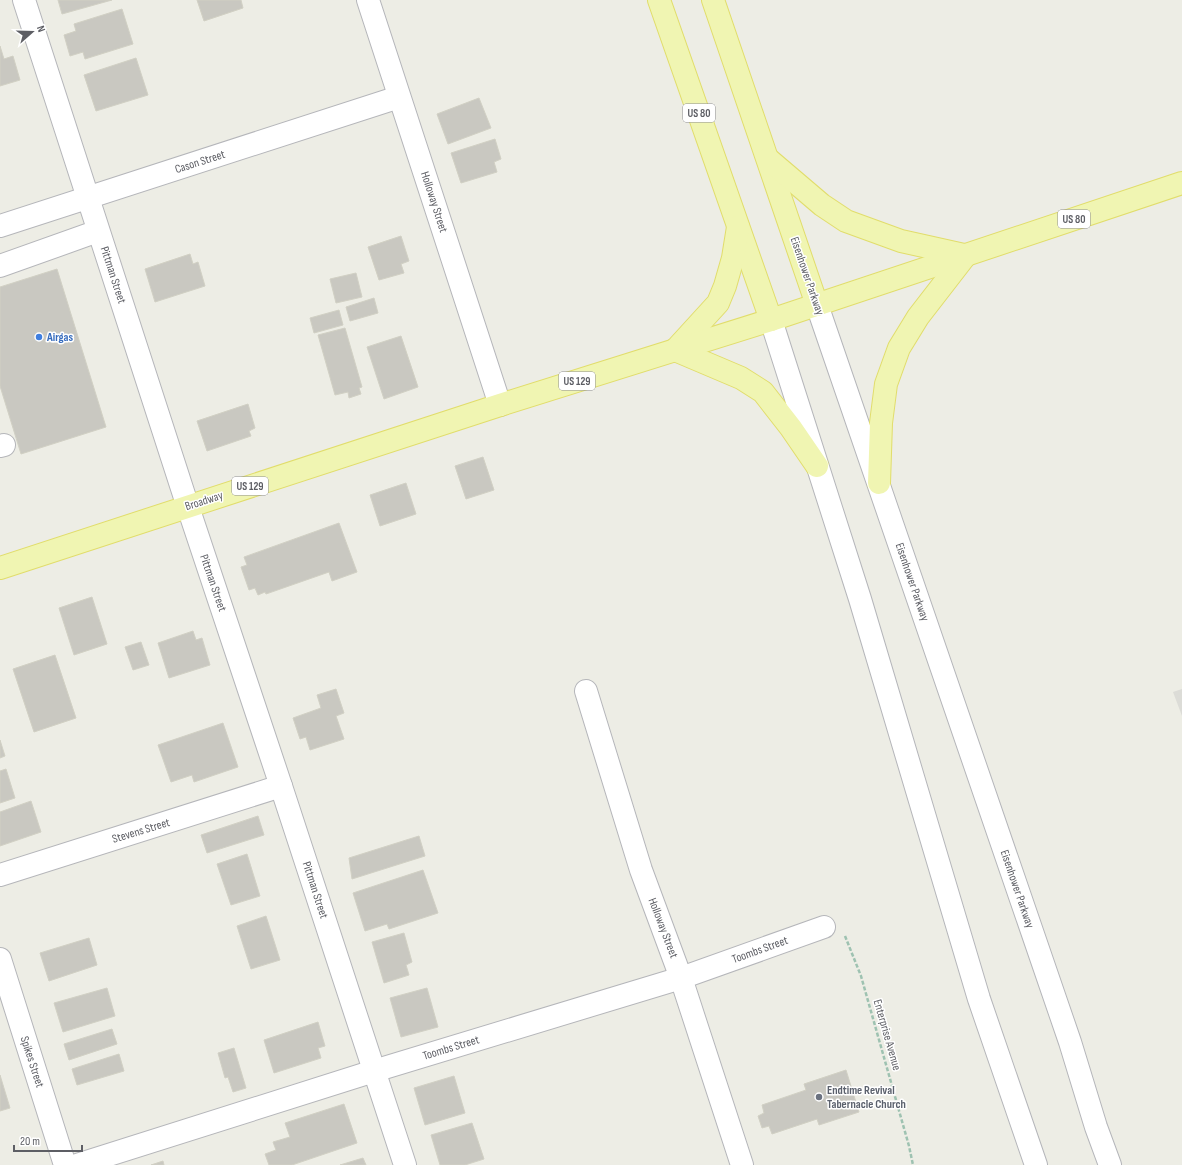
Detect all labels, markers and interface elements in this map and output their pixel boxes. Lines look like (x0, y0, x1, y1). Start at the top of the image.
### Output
north arrow (12, 12, 52, 52)
text: N (34, 24, 48, 34)
road number: US 80 (683, 104, 715, 122)
street label: Cason Street (173, 147, 227, 177)
street label: Holloway Street (417, 170, 451, 235)
road number: US 80 (1058, 210, 1090, 228)
street label: Eisenhower Parkway (787, 235, 828, 317)
street label: Pittman Street (97, 244, 129, 306)
place label: Airgas (46, 330, 73, 345)
marker: Airgas (34, 332, 44, 342)
road number: US 129 (559, 372, 595, 390)
road number: US 129 (232, 477, 268, 495)
street label: Broadway (183, 488, 225, 514)
street label: Eisenhower Parkway (892, 541, 933, 623)
street label: Pittman Street (196, 553, 230, 614)
street label: Stevens Street (110, 815, 172, 847)
street label: Eisenhower Parkway (997, 848, 1038, 930)
street label: Pittman Street (299, 859, 331, 921)
street label: Holloway Street (645, 896, 681, 961)
street label: Toombs Street (730, 933, 790, 967)
street label: Enterprise Avenue (870, 998, 904, 1072)
street label: Toombs Street (421, 1032, 481, 1064)
street label: Spikes Street (17, 1034, 47, 1090)
place label: Endtime Revival Tabernacle Church (827, 1083, 906, 1112)
marker: Endtime Revival Tabernacle Church (814, 1092, 824, 1102)
scale bar (14, 1127, 82, 1153)
text: 20 m (20, 1134, 40, 1149)

